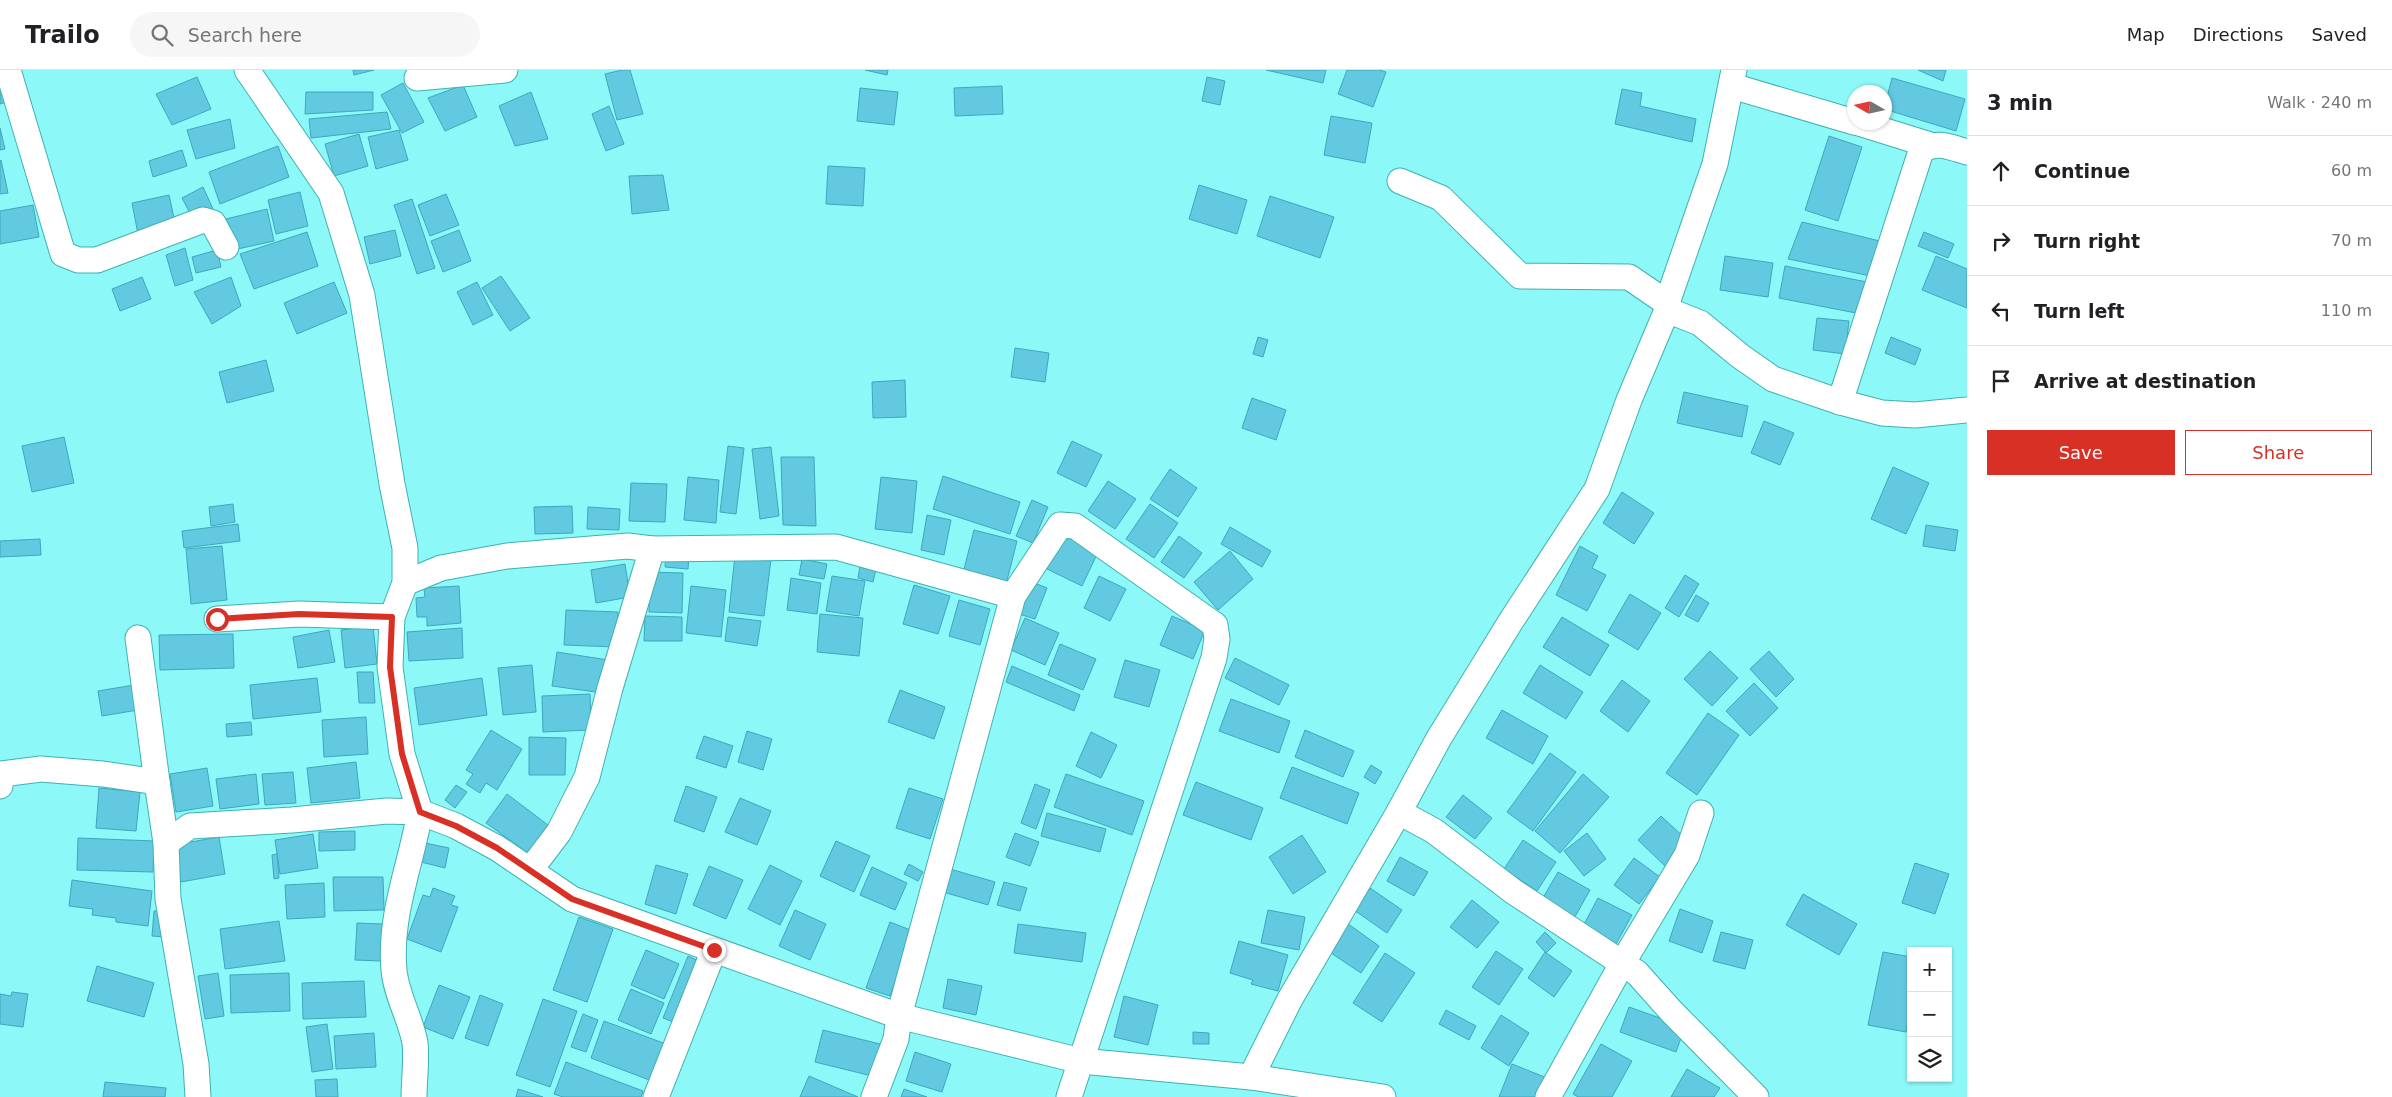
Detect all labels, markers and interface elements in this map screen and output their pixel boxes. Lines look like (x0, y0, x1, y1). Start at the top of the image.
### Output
search box (130, 12, 480, 57)
text: Trailo (25, 21, 100, 49)
icon: search (148, 21, 176, 49)
text: Search here (188, 24, 302, 46)
text: Map (2127, 24, 2165, 45)
text: Directions (2193, 24, 2283, 45)
text: Saved (2311, 24, 2367, 45)
north arrow (1847, 85, 1892, 130)
text: 3 min (1987, 91, 2053, 115)
text: Walk · 240 m (2267, 93, 2372, 112)
icon: ahead (1987, 157, 2015, 185)
text: Continue (2034, 160, 2130, 182)
text: 60 m (2331, 161, 2372, 180)
icon: right (1987, 227, 2015, 255)
text: Turn right (2034, 230, 2140, 252)
text: 70 m (2331, 231, 2372, 250)
icon: left (1987, 297, 2015, 325)
text: Turn left (2034, 300, 2125, 322)
text: 110 m (2321, 301, 2372, 320)
icon: arrive (1987, 367, 2015, 395)
text: Arrive at destination (2034, 370, 2256, 392)
button: Save (1987, 430, 2175, 475)
button: Share (2185, 430, 2372, 475)
route start (206, 608, 229, 631)
route end (703, 939, 726, 962)
map controls (1907, 947, 1952, 1082)
button: + (1907, 947, 1952, 992)
button: − (1907, 992, 1952, 1037)
button: layers (1907, 1037, 1952, 1082)

